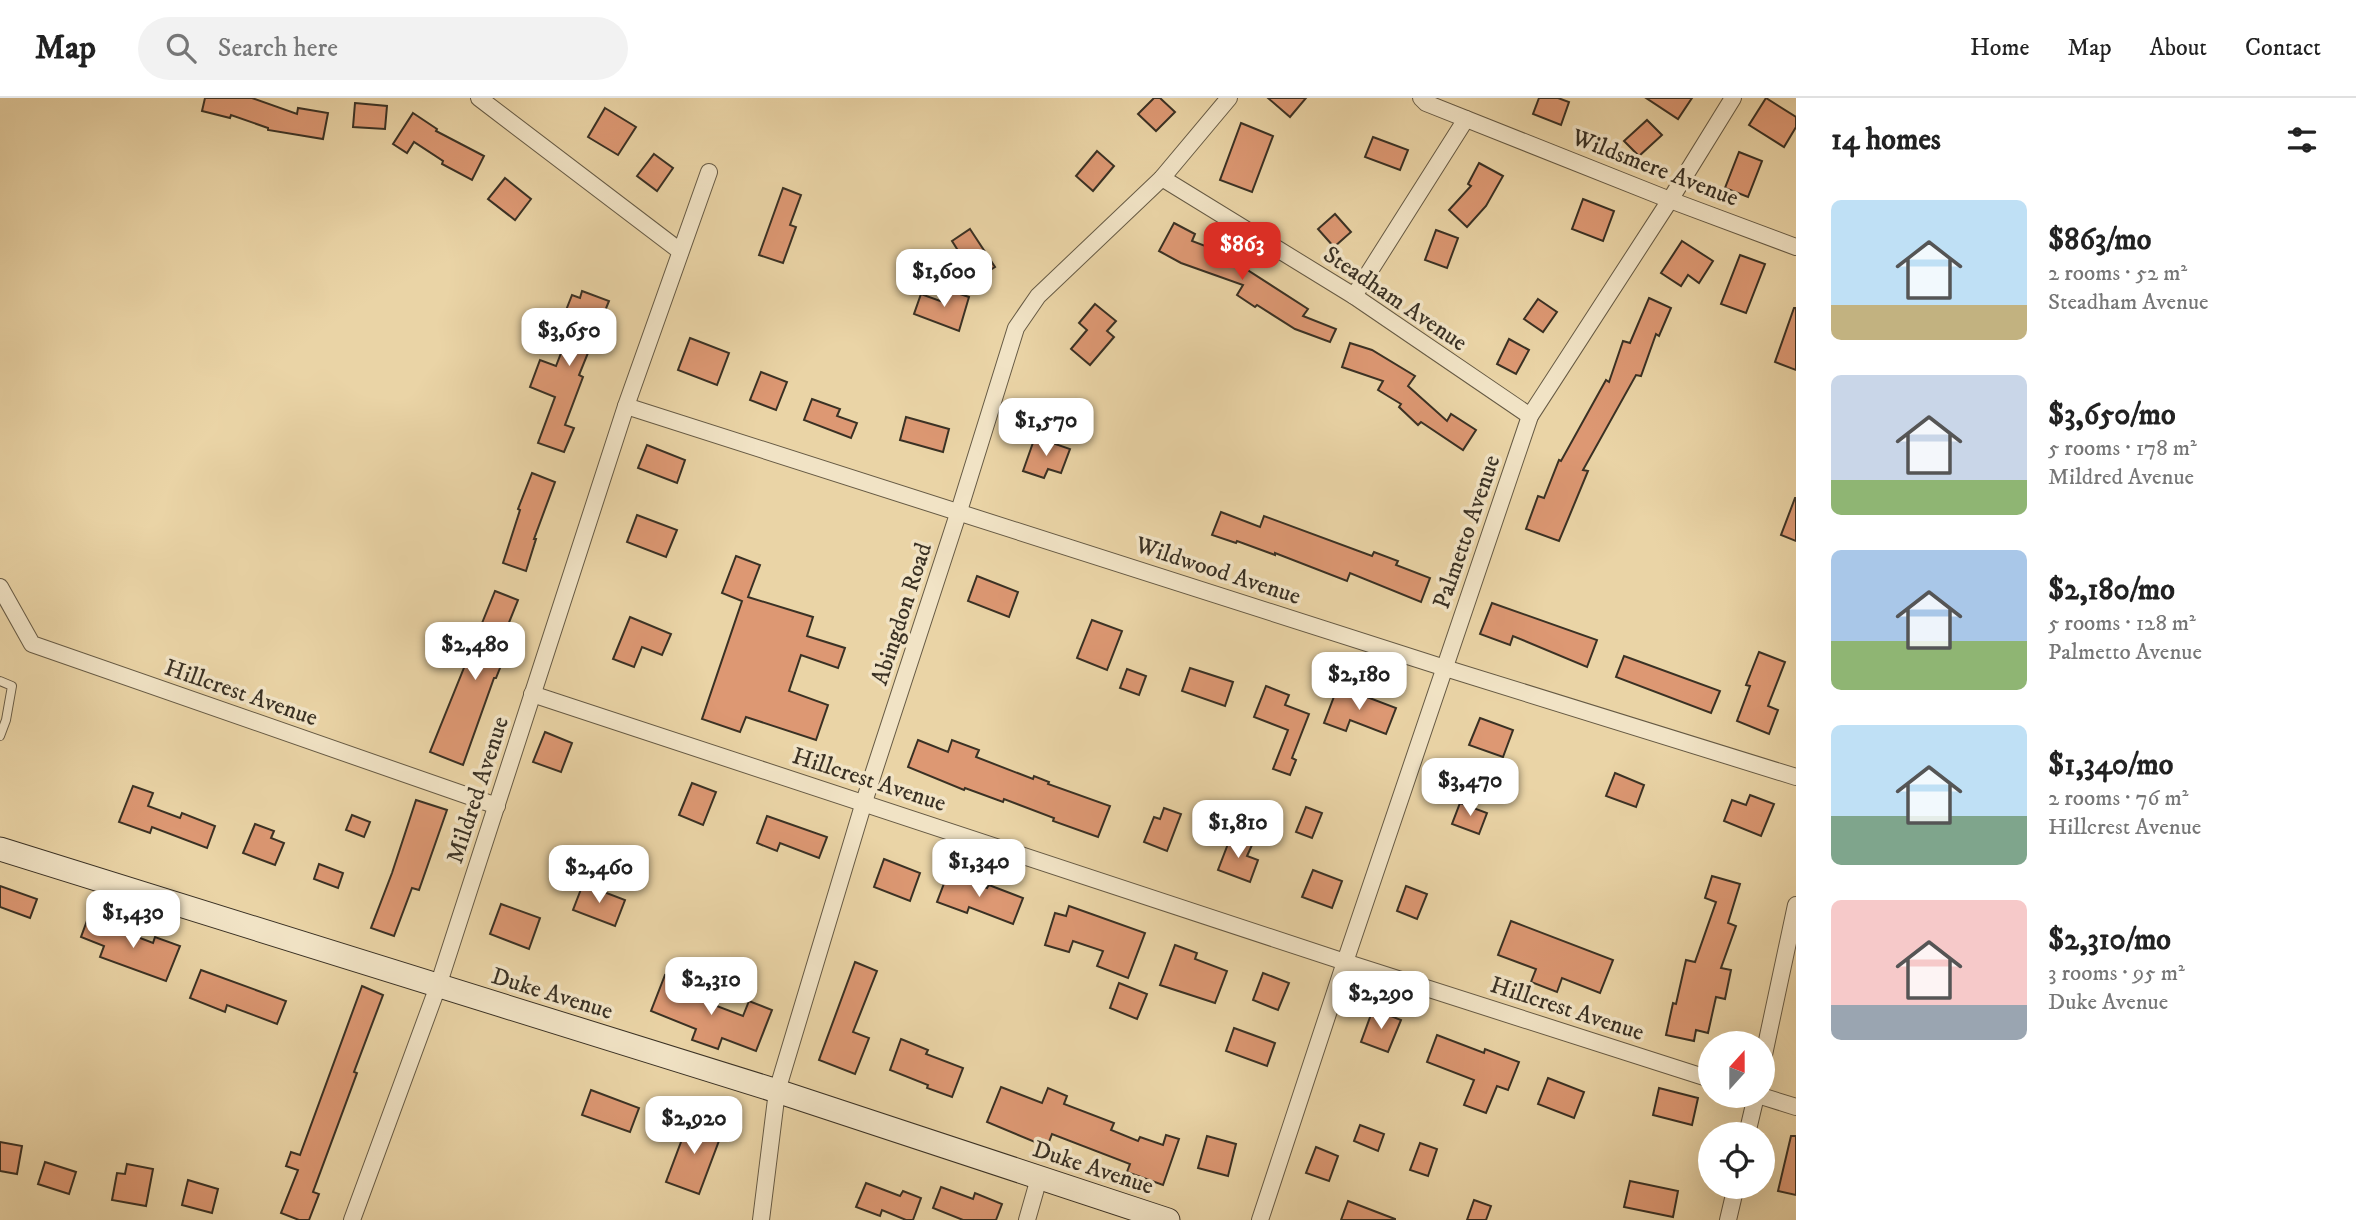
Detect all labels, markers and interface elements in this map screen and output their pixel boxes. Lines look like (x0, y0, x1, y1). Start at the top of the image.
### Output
search box (138, 17, 628, 80)
text: Map (35, 28, 96, 69)
icon: search (162, 29, 200, 67)
text: Search here (218, 32, 338, 65)
text: Home (1970, 33, 2029, 63)
text: Map (2067, 33, 2112, 63)
text: About (2150, 33, 2207, 63)
text: Contact (2245, 33, 2321, 63)
icon: filters (2283, 121, 2321, 159)
street label: Wildsmere Avenue (1566, 122, 1743, 214)
text: 14 homes (1831, 122, 1941, 159)
pin: $863 (1201, 222, 1283, 282)
text: $863/mo (2048, 222, 2151, 259)
icon: home (1887, 228, 1971, 312)
text: $863 (1220, 230, 1264, 259)
street label: Steadham Avenue (1317, 240, 1473, 358)
pin: $1,600 (887, 250, 1001, 309)
text: $1,600 (912, 257, 976, 286)
text: 2 rooms · 52 m² (2048, 259, 2187, 288)
text: Steadham Avenue (2048, 288, 2209, 317)
pin: $3,650 (512, 308, 626, 368)
text: $3,650 (537, 316, 601, 345)
text: $3,650/mo (2048, 397, 2176, 434)
pin: $1,570 (989, 398, 1103, 458)
icon: home (1887, 403, 1971, 487)
text: $1,570 (1015, 406, 1077, 435)
text: 5 rooms · 178 m² (2048, 434, 2197, 463)
street label: Palmetto Avenue (1427, 451, 1507, 613)
text: Mildred Avenue (2048, 463, 2194, 492)
street label: Wildwood Avenue (1131, 530, 1305, 612)
street label: Abingdon Road (865, 539, 939, 689)
text: $2,180/mo (2048, 572, 2175, 609)
icon: home (1887, 578, 1971, 662)
text: 5 rooms · 128 m² (2048, 609, 2196, 638)
pin: $2,480 (418, 622, 532, 682)
text: $2,480 (441, 630, 509, 659)
text: Palmetto Avenue (2048, 638, 2202, 667)
pin: $2,180 (1302, 652, 1416, 712)
street label: Hillcrest Avenue (161, 653, 322, 733)
text: $2,180 (1328, 660, 1390, 689)
street label: Mildred Avenue (440, 713, 516, 867)
street label: Hillcrest Avenue (788, 741, 950, 819)
text: $1,340/mo (2048, 747, 2173, 784)
icon: home (1887, 753, 1971, 837)
pin: $3,470 (1413, 758, 1527, 818)
text: $3,470 (1438, 766, 1502, 795)
text: 2 rooms · 76 m² (2048, 784, 2188, 813)
pin: $1,810 (1181, 800, 1295, 860)
text: $1,810 (1208, 808, 1268, 837)
text: Hillcrest Avenue (2048, 813, 2201, 842)
pin: $1,340 (922, 840, 1036, 899)
pin: $2,460 (542, 846, 656, 905)
text: $1,340 (948, 847, 1010, 876)
text: $2,460 (565, 853, 633, 882)
pin: $1,430 (76, 890, 190, 950)
text: $1,430 (102, 898, 164, 927)
text: $2,310/mo (2048, 922, 2171, 959)
icon: home (1887, 928, 1971, 1012)
pin: $2,310 (654, 958, 768, 1017)
text: 3 rooms · 95 m² (2048, 959, 2185, 988)
street label: Duke Avenue (488, 961, 616, 1027)
text: $2,310 (681, 965, 741, 994)
street label: Hillcrest Avenue (1486, 970, 1648, 1048)
pin: $2,290 (1324, 972, 1438, 1031)
text: $2,290 (1348, 979, 1414, 1008)
text: Duke Avenue (2048, 988, 2168, 1017)
north arrow (1698, 1031, 1774, 1108)
map controls (1698, 1031, 1775, 1199)
pin: $2,920 (637, 1096, 751, 1156)
text: $2,920 (661, 1104, 727, 1133)
button: locate (1698, 1122, 1775, 1199)
street label: Duke Avenue (1029, 1134, 1157, 1202)

